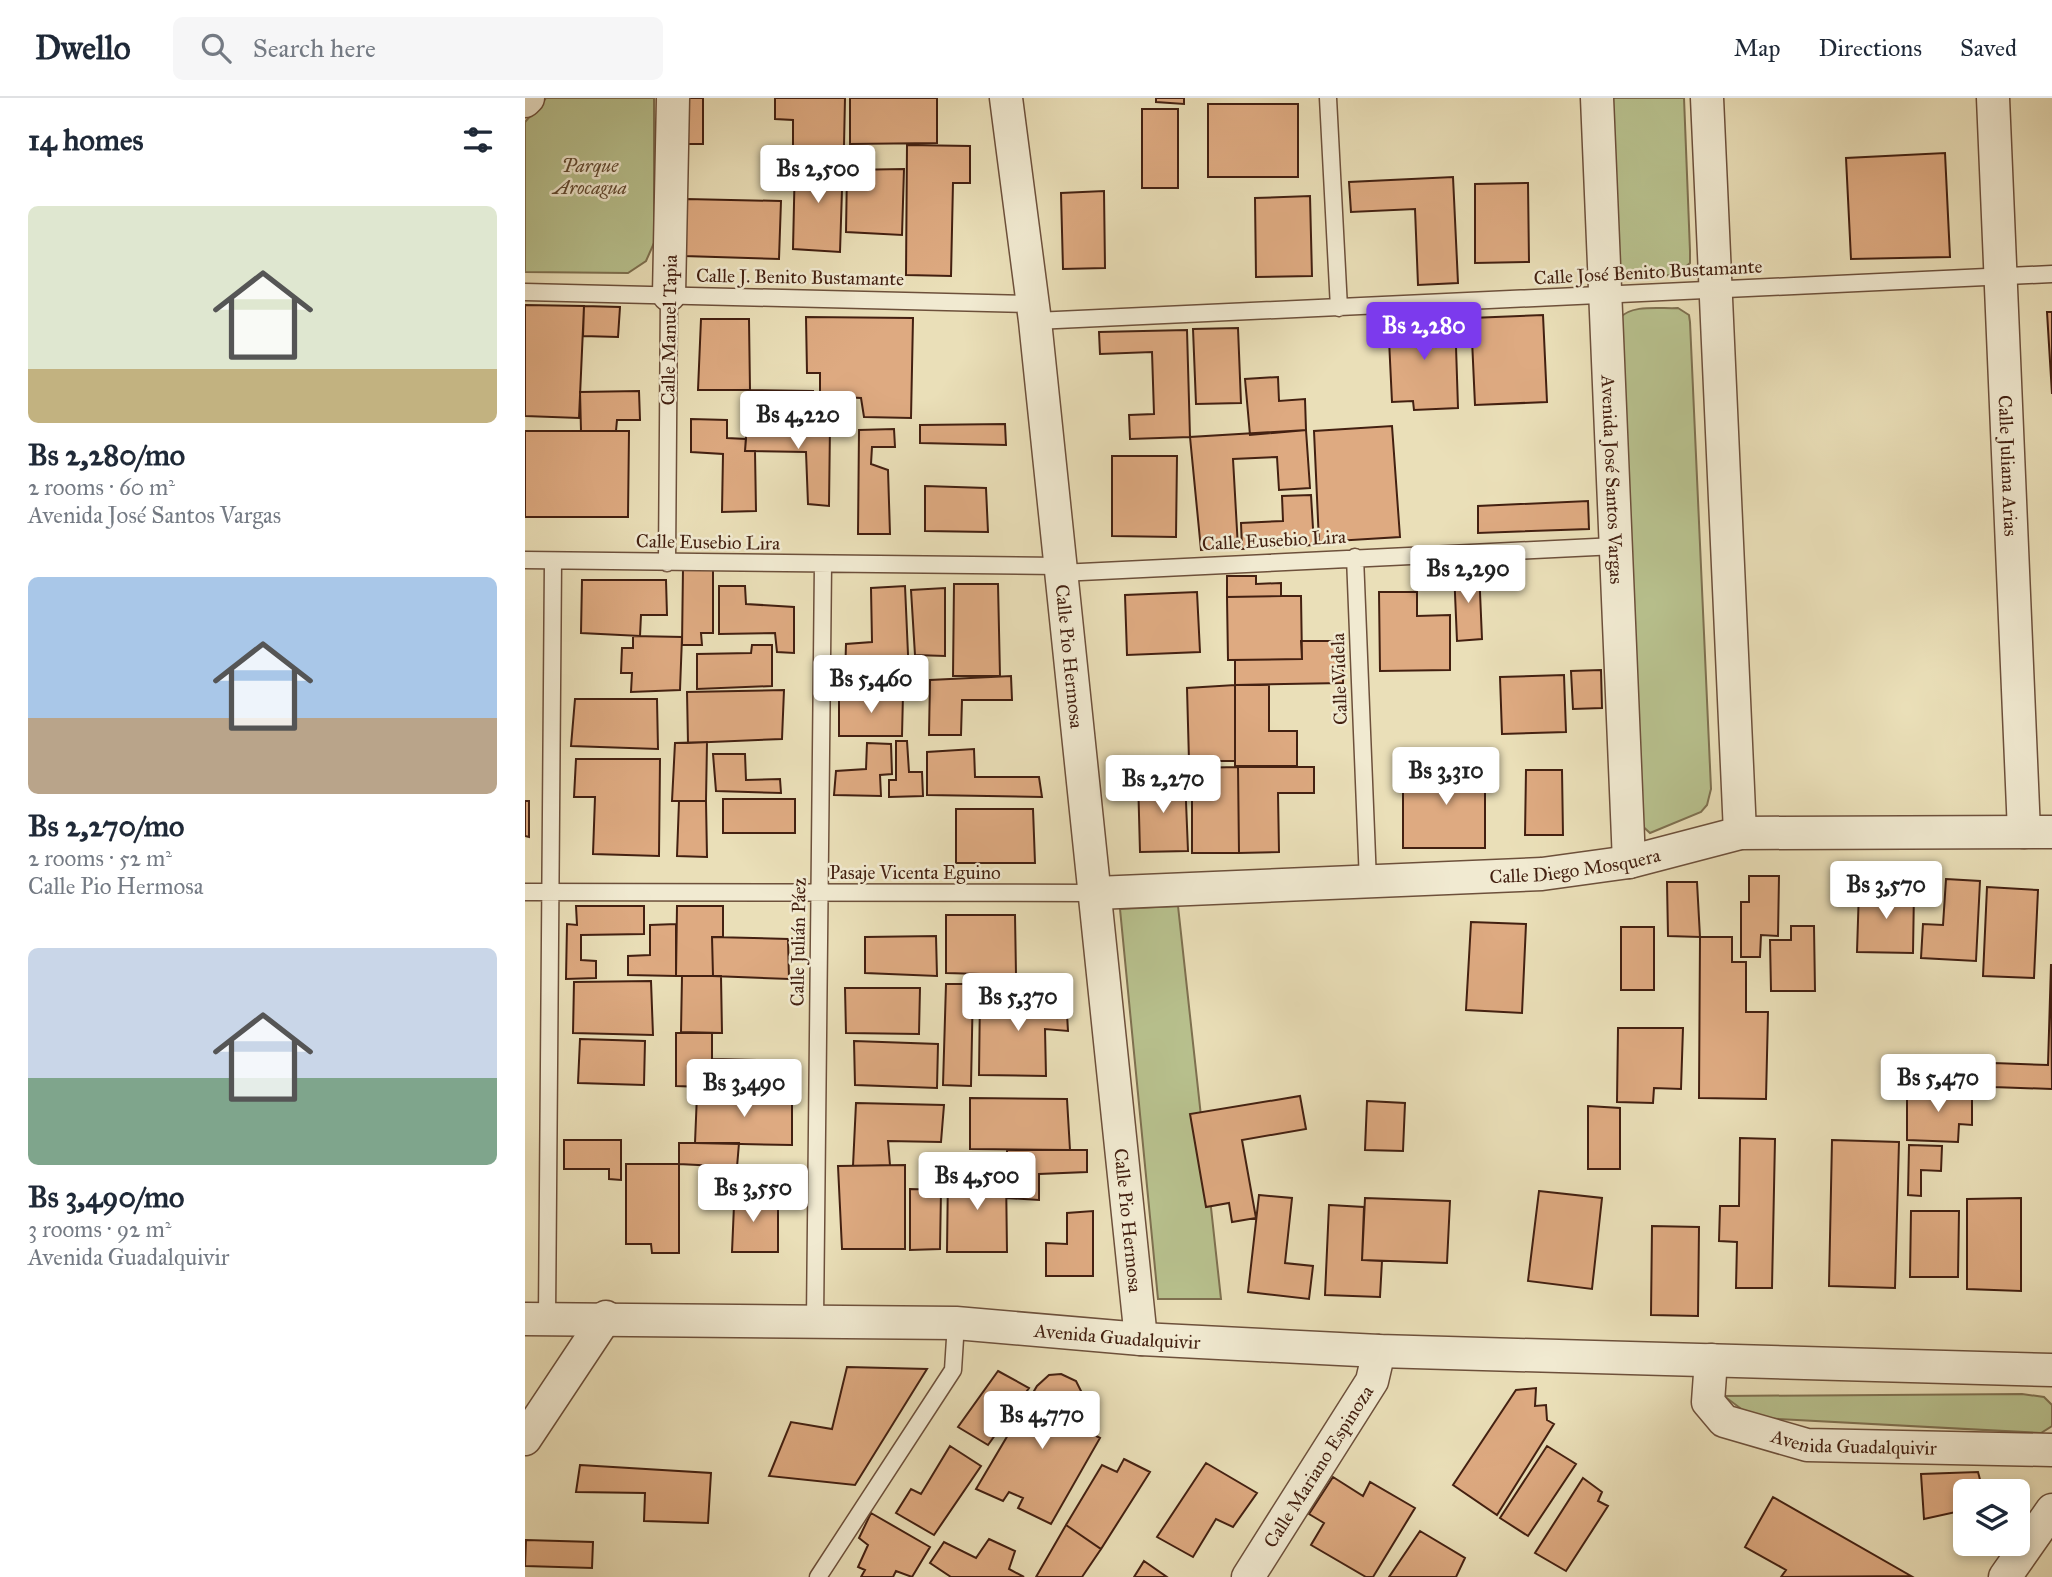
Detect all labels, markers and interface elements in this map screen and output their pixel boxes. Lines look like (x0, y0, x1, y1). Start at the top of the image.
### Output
search box (173, 17, 663, 80)
text: Dwello (35, 28, 131, 68)
icon: search (197, 29, 235, 67)
text: Search here (253, 32, 376, 64)
text: Map (1734, 33, 1781, 63)
text: Directions (1819, 33, 1922, 63)
text: Saved (1960, 33, 2017, 63)
icon: filters (459, 121, 497, 159)
text: 14 homes (28, 122, 143, 158)
pin: Bs 2,500 (746, 146, 890, 205)
park label: Parque Arocagua (551, 154, 627, 199)
text: Bs 2,500 (776, 154, 860, 182)
icon: home (200, 252, 326, 378)
street label: Calle Manuel Tapia (656, 253, 682, 406)
street label: Calle José Benito Bustamante (1533, 255, 1763, 290)
street label: Calle J. Benito Bustamante (696, 264, 904, 291)
pin: Bs 2,280 (1352, 302, 1496, 362)
text: Bs 2,280 (1382, 311, 1466, 339)
street label: Avenida José Santos Vargas (1597, 374, 1629, 585)
pin: Bs 4,220 (726, 392, 870, 451)
street label: Calle Juliana Arias (1994, 394, 2023, 537)
text: Bs 4,220 (756, 400, 840, 428)
text: Bs 2,280/mo (28, 437, 185, 473)
text: 2 rooms · 60 m² (28, 473, 175, 501)
text: Avenida José Santos Vargas (28, 501, 281, 529)
street label: Calle Eusebio Lira (1201, 525, 1348, 555)
street label: Calle Eusebio Lira (636, 529, 781, 555)
pin: Bs 2,290 (1396, 546, 1540, 605)
text: Bs 2,290 (1426, 554, 1510, 582)
street label: Calle Pio Hermosa (1051, 583, 1089, 731)
icon: home (200, 623, 326, 749)
street label: Calle Videla (1326, 632, 1352, 725)
pin: Bs 5,460 (799, 656, 943, 715)
text: Bs 5,460 (829, 664, 913, 692)
pin: Bs 3,310 (1374, 748, 1518, 807)
pin: Bs 2,270 (1091, 756, 1235, 815)
text: Bs 3,310 (1408, 756, 1484, 784)
text: Bs 2,270 (1122, 764, 1204, 792)
text: Bs 2,270/mo (28, 808, 184, 844)
street label: Calle Diego Mosquera (1489, 843, 1664, 888)
text: 2 rooms · 52 m² (28, 844, 172, 872)
street label: Pasaje Vicenta Eguino (829, 861, 1001, 885)
pin: Bs 3,570 (1814, 862, 1958, 921)
text: Bs 3,570 (1846, 870, 1926, 898)
text: Calle Pio Hermosa (28, 872, 203, 900)
street label: Calle Julián Páez (785, 877, 812, 1007)
pin: Bs 5,370 (946, 974, 1090, 1033)
text: Bs 5,370 (978, 982, 1058, 1010)
icon: home (200, 994, 326, 1120)
pin: Bs 5,470 (1866, 1054, 2010, 1114)
pin: Bs 3,490 (672, 1060, 816, 1119)
text: Bs 5,470 (1897, 1063, 1979, 1091)
text: Bs 3,490 (703, 1068, 785, 1096)
street label: Calle Pio Hermosa (1110, 1147, 1148, 1294)
pin: Bs 4,500 (905, 1152, 1049, 1212)
text: Bs 4,500 (935, 1161, 1019, 1189)
pin: Bs 3,550 (681, 1164, 825, 1224)
text: Bs 3,550 (714, 1173, 792, 1201)
text: Bs 3,490/mo (28, 1179, 184, 1215)
text: 3 rooms · 92 m² (28, 1215, 171, 1243)
text: Avenida Guadalquivir (28, 1243, 229, 1271)
street label: Avenida Guadalquivir (1032, 1318, 1202, 1354)
street label: Calle Mariano Espinoza (1258, 1380, 1378, 1552)
pin: Bs 4,770 (970, 1392, 1114, 1451)
text: Bs 4,770 (1000, 1400, 1084, 1428)
street label: Avenida Guadalquivir (1768, 1424, 1938, 1459)
map controls (1953, 1479, 2030, 1556)
button: layers (1953, 1479, 2030, 1556)

